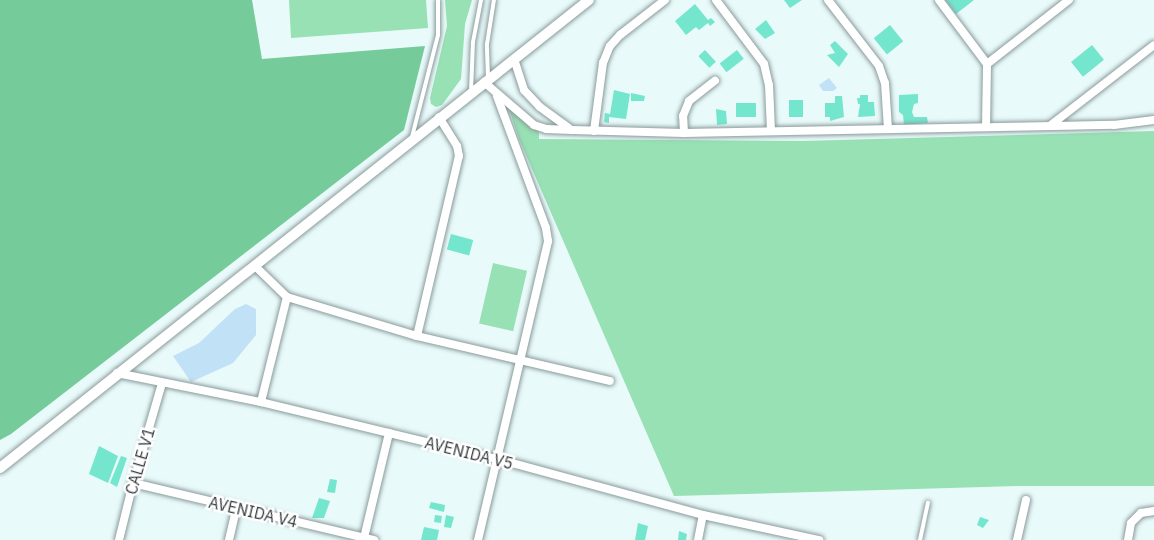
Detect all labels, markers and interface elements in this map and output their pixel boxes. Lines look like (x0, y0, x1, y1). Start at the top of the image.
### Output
street label: CALLE V1 (121, 425, 159, 497)
street label: AVENIDA V5 (423, 433, 515, 473)
street label: AVENIDA V4 (207, 492, 299, 532)

